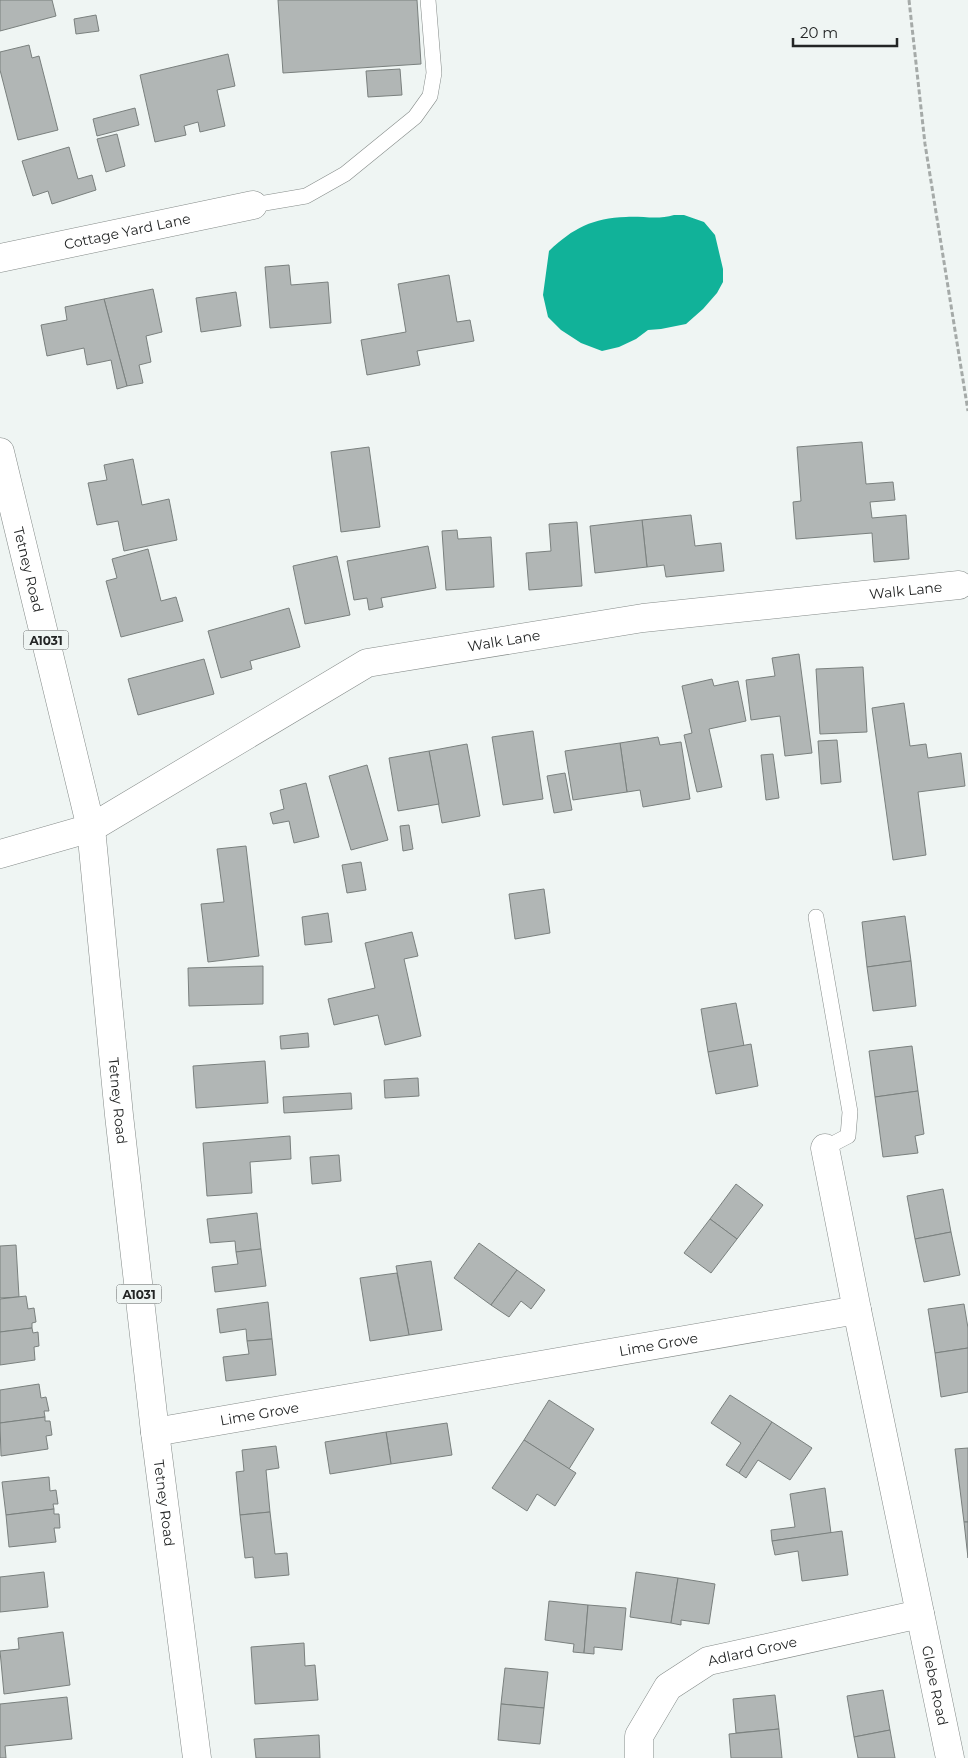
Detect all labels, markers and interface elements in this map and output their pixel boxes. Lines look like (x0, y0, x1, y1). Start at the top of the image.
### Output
scale bar (793, 15, 897, 47)
text: 20 m (800, 23, 838, 42)
street label: Cottage Yard Lane (62, 209, 192, 253)
street label: Tetney Road (9, 525, 47, 614)
street label: Walk Lane (868, 578, 943, 603)
street label: Walk Lane (466, 626, 542, 655)
road number: A1031 (23, 630, 68, 650)
street label: Tetney Road (104, 1057, 131, 1145)
road number: A1031 (116, 1285, 162, 1304)
street label: Lime Grove (618, 1329, 699, 1360)
street label: Lime Grove (219, 1398, 300, 1430)
street label: Tetney Road (150, 1459, 179, 1548)
street label: Adlard Grove (706, 1633, 799, 1670)
street label: Glebe Road (918, 1644, 952, 1727)

